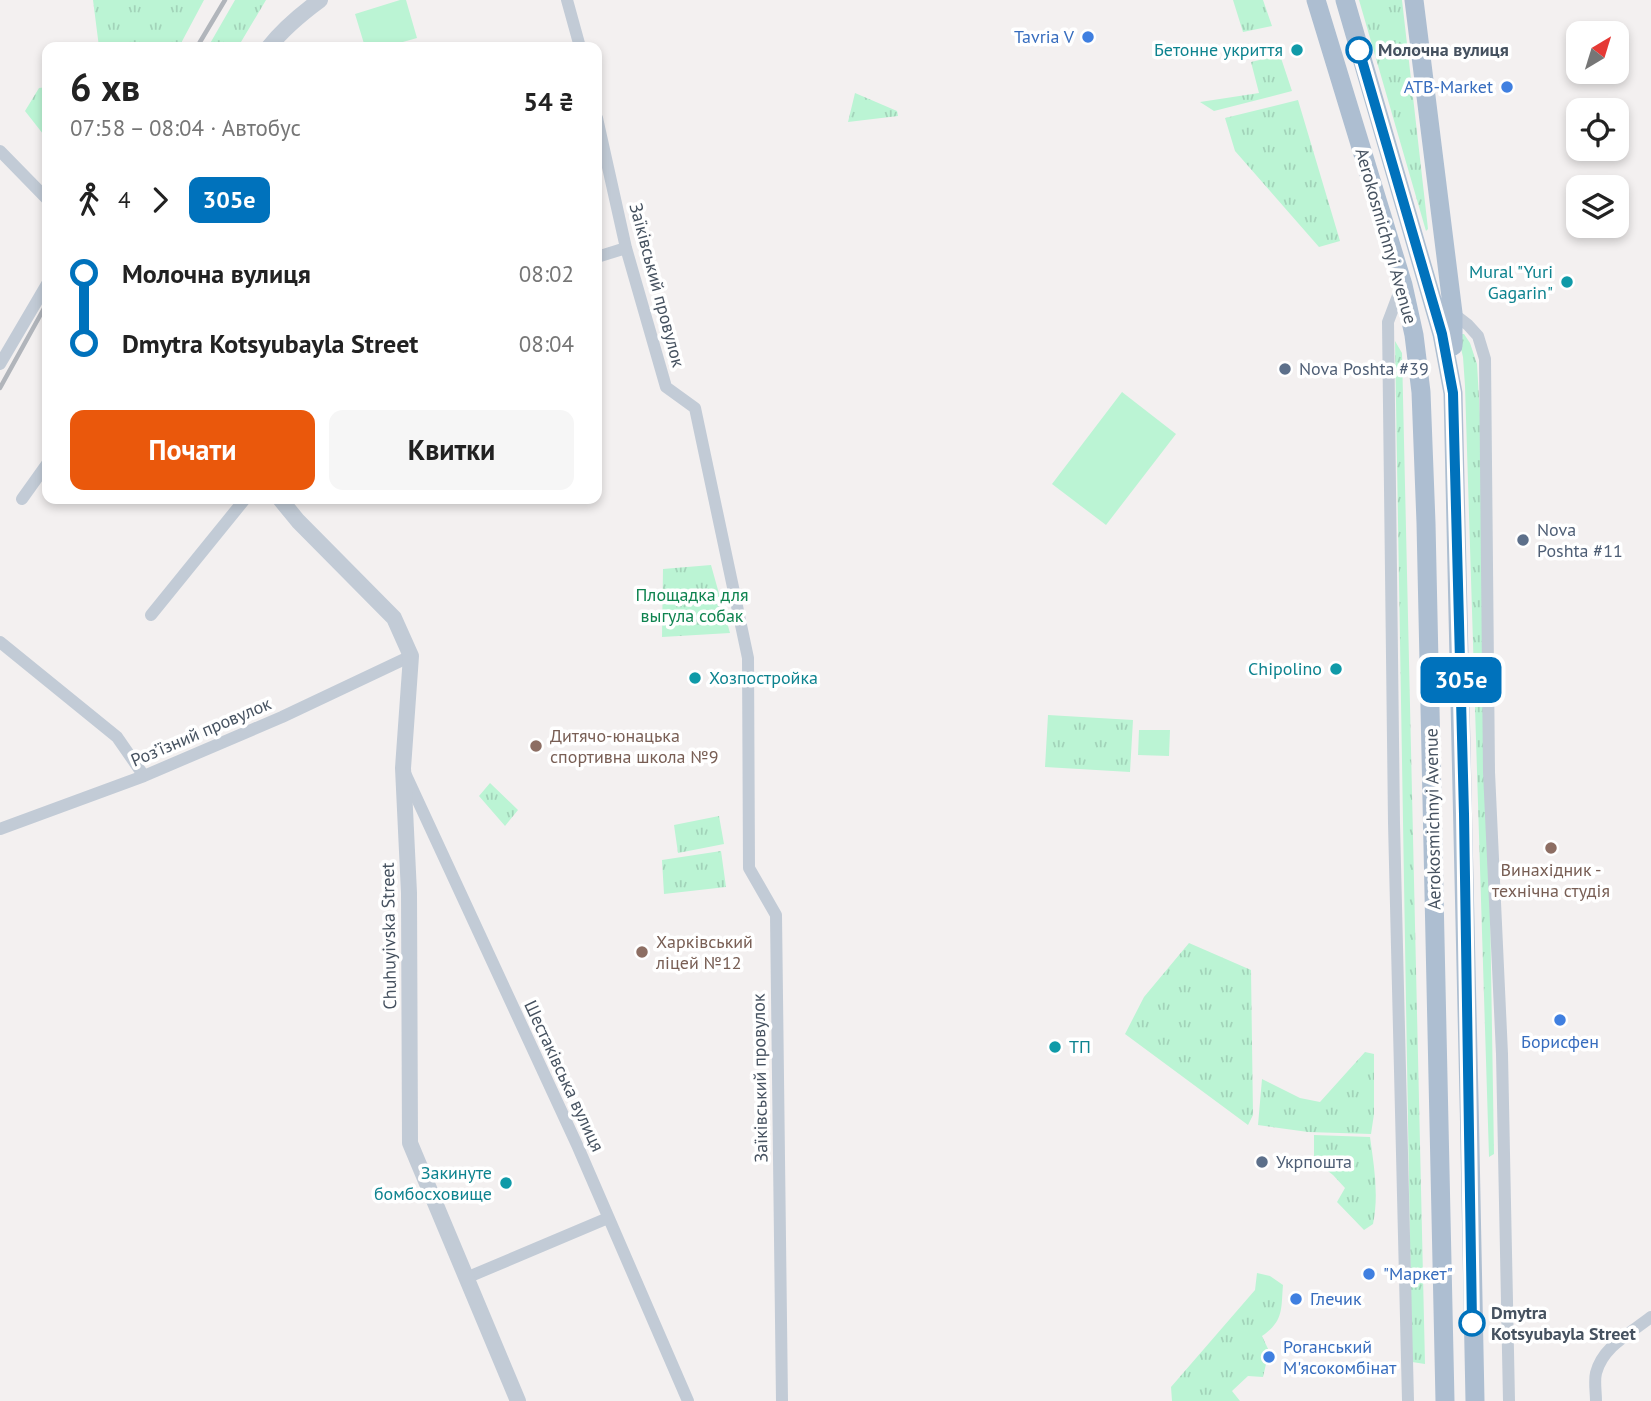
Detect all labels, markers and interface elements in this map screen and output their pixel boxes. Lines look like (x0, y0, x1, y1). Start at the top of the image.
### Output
north arrow (1566, 21, 1629, 84)
map controls (1566, 21, 1629, 238)
place label: Tavria V (1014, 25, 1075, 48)
marker: Tavria V (1080, 29, 1096, 45)
marker: Молочна вулиця (1346, 37, 1372, 63)
place label: Бетонне укриття (1154, 38, 1283, 61)
place label: Молочна вулиця (1378, 38, 1509, 61)
marker: Бетонне укриття (1289, 42, 1305, 58)
text: 6 хв (70, 62, 140, 111)
place label: ATB-Market (1404, 75, 1493, 98)
marker: ATB-Market (1499, 79, 1515, 95)
text: 54 ₴ (523, 85, 574, 118)
button: locate (1566, 98, 1629, 161)
text: 07:58 – 08:04 · Автобус (70, 113, 301, 142)
street label: Aerokosmichnyi Avenue (1350, 145, 1423, 326)
button: layers (1566, 175, 1629, 238)
icon: walk (70, 181, 108, 219)
icon: forward (141, 181, 179, 219)
text: 305e (203, 184, 256, 215)
text: 4 (118, 185, 131, 214)
street label: Заїківський провулок (624, 200, 691, 370)
text: Молочна вулиця (122, 257, 311, 290)
text: 08:02 (519, 259, 574, 288)
place label: Mural "Yuri Gagarin" (1469, 260, 1553, 304)
marker: Mural "Yuri Gagarin" (1559, 274, 1575, 290)
text: Dmytra Kotsyubayla Street (122, 327, 418, 360)
text: 08:04 (519, 329, 574, 358)
place label: Nova Poshta #39 (1299, 357, 1429, 380)
marker: Nova Poshta #39 (1277, 361, 1293, 377)
button: Почати (70, 410, 315, 490)
button: Квитки (329, 410, 574, 490)
place label: Nova Poshta #11 (1537, 518, 1623, 562)
marker: Nova Poshta #11 (1515, 532, 1531, 548)
park label: Площадка для выгула собак (635, 583, 749, 627)
place label: Chipolino (1248, 657, 1322, 680)
line badge: 305e (1412, 657, 1510, 703)
marker: Chipolino (1328, 661, 1344, 677)
text: 305e (1434, 664, 1488, 695)
place label: Хозпостройка (709, 666, 818, 689)
marker: Хозпостройка (687, 670, 703, 686)
street label: Роз’їзний провулок (127, 691, 275, 771)
place label: Дитячо-юнацька спортивна школа №9 (550, 724, 718, 768)
street label: Aerokosmichnyi Avenue (1419, 728, 1446, 910)
marker: Дитячо-юнацька спортивна школа №9 (528, 738, 544, 754)
marker: Винахідник - технічна студія (1543, 840, 1559, 856)
place label: Винахідник - технічна студія (1492, 858, 1610, 902)
street label: Chuhuyivska Street (376, 862, 401, 1010)
place label: Харківський ліцей №12 (655, 930, 753, 974)
marker: Харківський ліцей №12 (634, 944, 650, 960)
street label: Заїківський провулок (747, 993, 772, 1163)
street label: Шестаківська вулиця (519, 996, 610, 1155)
marker: Борисфен (1552, 1012, 1568, 1028)
place label: Борисфен (1521, 1030, 1599, 1053)
place label: ТП (1069, 1035, 1091, 1058)
marker: ТП (1047, 1039, 1063, 1055)
place label: Укрпошта (1276, 1150, 1352, 1173)
marker: Укрпошта (1254, 1154, 1270, 1170)
place label: Закинуте бомбосховище (374, 1161, 492, 1205)
marker: Закинуте бомбосховище (498, 1175, 514, 1191)
place label: "Маркет" (1383, 1262, 1453, 1285)
marker: "Маркет" (1361, 1266, 1377, 1282)
place label: Глечик (1310, 1287, 1362, 1310)
marker: Глечик (1288, 1291, 1304, 1307)
place label: Dmytra Kotsyubayla Street (1491, 1301, 1636, 1345)
marker: Dmytra Kotsyubayla Street (1459, 1310, 1485, 1336)
place label: Роганський М'ясокомбінат (1283, 1335, 1397, 1379)
marker: Роганський М'ясокомбінат (1261, 1349, 1277, 1365)

